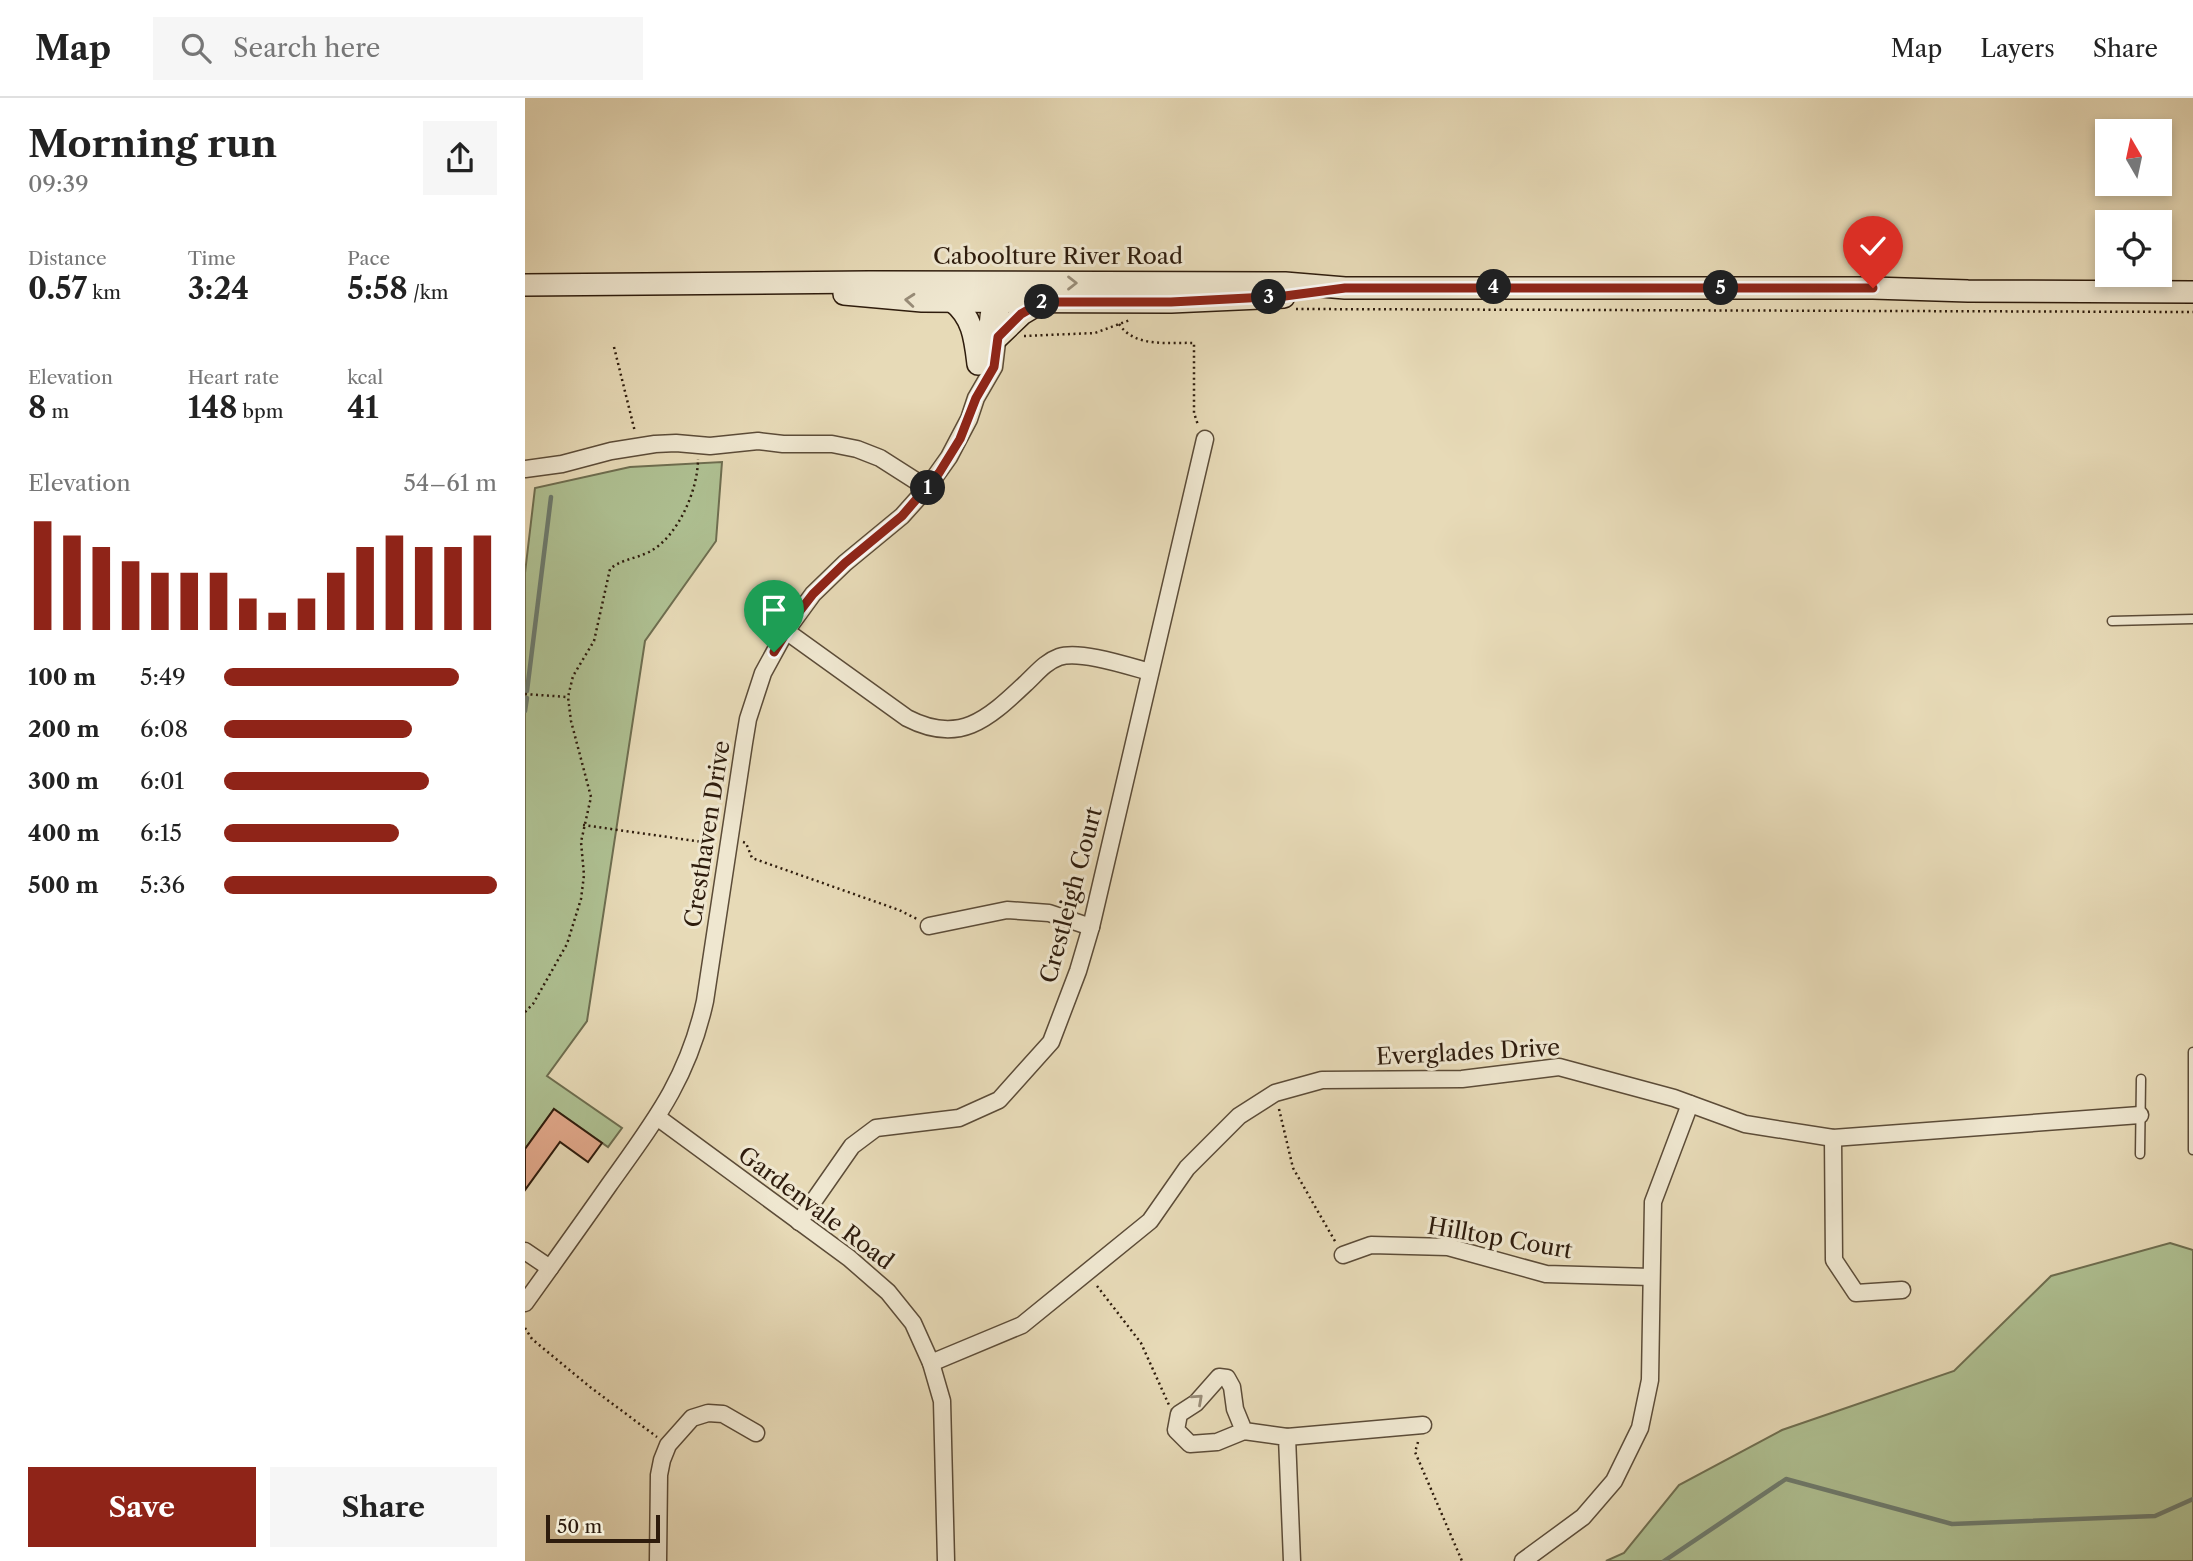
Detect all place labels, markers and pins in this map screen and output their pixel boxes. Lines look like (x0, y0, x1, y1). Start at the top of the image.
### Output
pin (1843, 216, 1903, 288)
pin: 4 (1476, 270, 1511, 304)
pin: 5 (1703, 270, 1739, 306)
pin: 3 (1251, 280, 1287, 314)
pin: 2 (1025, 284, 1059, 320)
pin: 1 (911, 470, 945, 506)
pin (744, 580, 804, 652)

